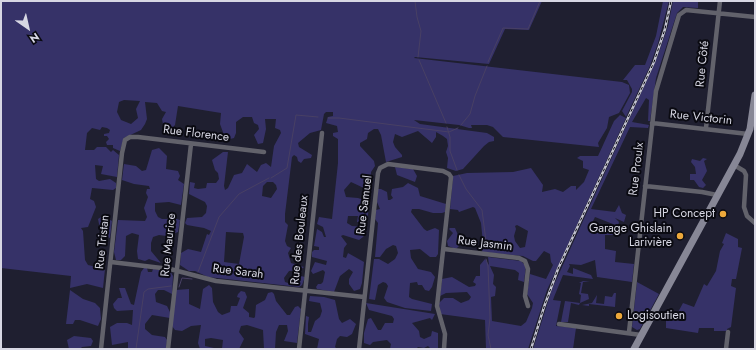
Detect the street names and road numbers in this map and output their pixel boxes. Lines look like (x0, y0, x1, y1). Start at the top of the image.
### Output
street label: Rue Côté (693, 40, 713, 88)
street label: Rue Victorin (669, 108, 733, 128)
street label: Rue Florence (162, 123, 230, 145)
street label: Rue Proulx (627, 141, 647, 197)
street label: Rue Samuel (354, 174, 376, 236)
street label: Rue des Bouleaux (288, 195, 312, 285)
street label: Rue Maurice (159, 213, 179, 277)
street label: Rue Tristan (93, 214, 113, 270)
street label: Rue Jasmin (457, 233, 513, 255)
street label: Rue Sarah (212, 262, 264, 282)

